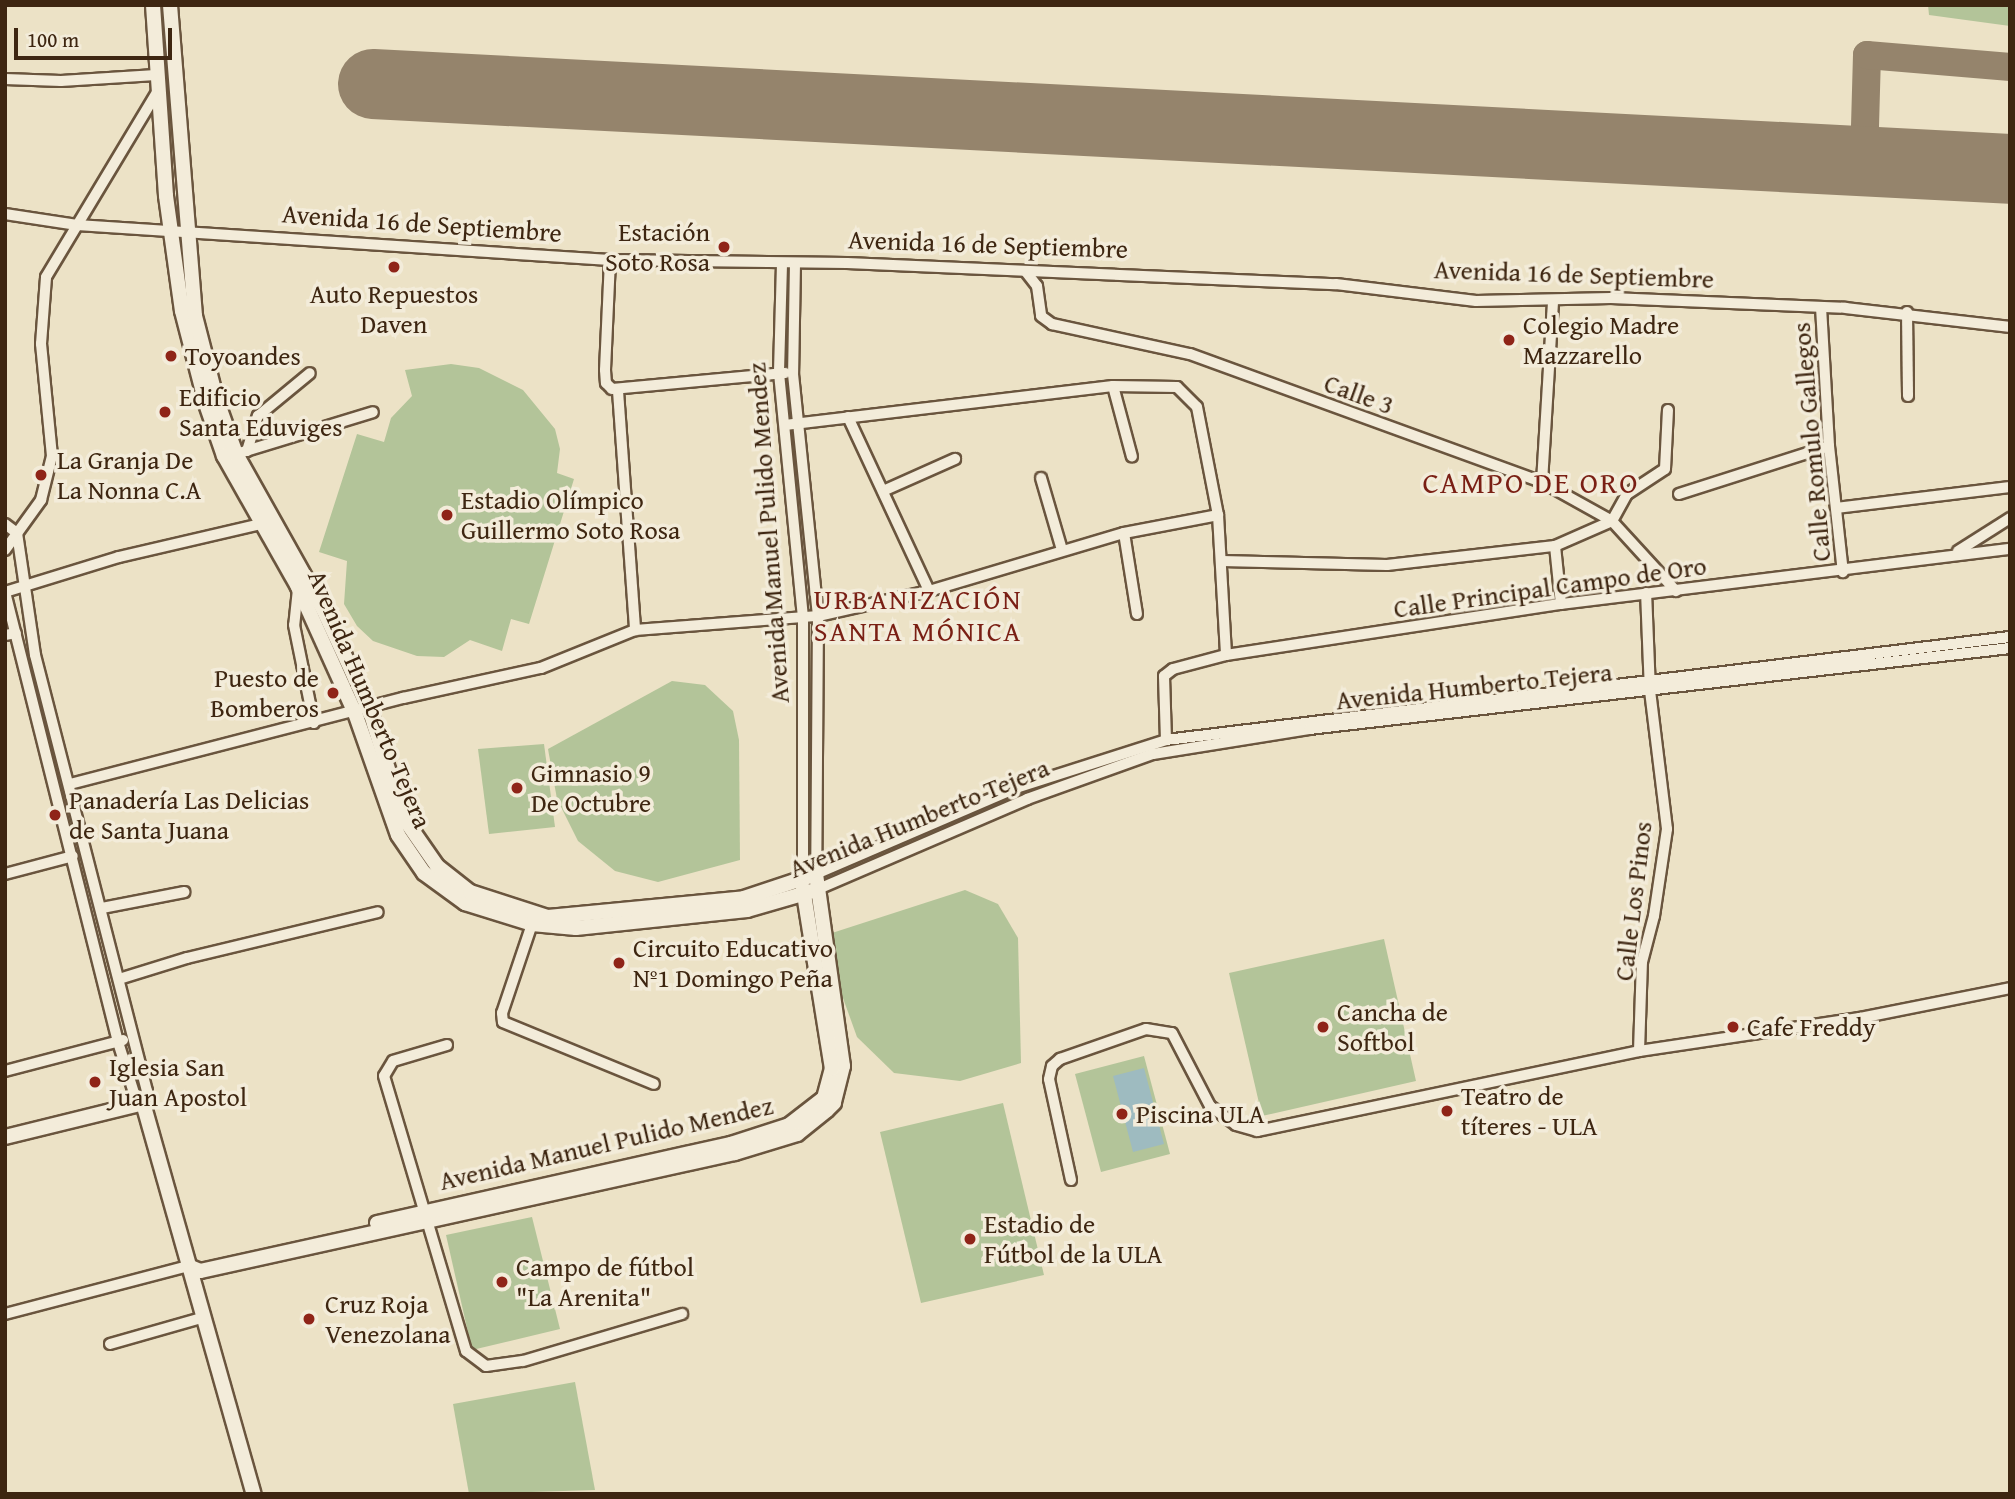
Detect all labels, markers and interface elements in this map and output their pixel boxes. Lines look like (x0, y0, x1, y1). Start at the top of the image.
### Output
scale bar (18, 14, 175, 58)
text: 100 m (27, 24, 79, 55)
street label: Avenida 16 de Septiembre (281, 198, 563, 248)
place label: Estación Soto Rosa (605, 216, 710, 278)
street label: Avenida 16 de Septiembre (847, 224, 1129, 264)
marker: Estación Soto Rosa (716, 239, 732, 255)
street label: Avenida 16 de Septiembre (1433, 254, 1715, 294)
marker: Auto Repuestos Daven (386, 259, 402, 275)
place label: Auto Repuestos Daven (310, 278, 478, 340)
place label: Colegio Madre Mazzarello (1523, 309, 1679, 370)
street label: Calle Romulo Gallegos (1785, 321, 1837, 563)
marker: Colegio Madre Mazzarello (1501, 332, 1517, 348)
place label: Toyoandes (185, 340, 301, 372)
marker: Toyoandes (163, 348, 179, 364)
street label: Avenida Manuel Pulido Mendez (741, 362, 795, 704)
street label: Calle 3 (1320, 367, 1398, 421)
place label: Edificio Santa Eduviges (179, 381, 343, 442)
marker: Edificio Santa Eduviges (157, 404, 173, 420)
place label: La Granja De La Nonna C.A (57, 444, 201, 505)
district label: CAMPO DE ORO (1424, 464, 1638, 500)
marker: La Granja De La Nonna C.A (31, 465, 51, 485)
place label: Estadio Olímpico Guillermo Soto Rosa (461, 484, 680, 546)
marker: Estadio Olímpico Guillermo Soto Rosa (439, 507, 455, 523)
street label: Calle Principal Campo de Oro (1392, 550, 1708, 624)
street label: Avenida Humberto Tejera (301, 565, 439, 833)
district label: URBANIZACIÓN SANTA MÓNICA (815, 582, 1021, 648)
street label: Avenida Humberto Tejera (1334, 656, 1614, 716)
place label: Puesto de Bomberos (210, 662, 319, 724)
marker: Puesto de Bomberos (325, 685, 341, 701)
street label: Avenida Humberto Tejera (784, 752, 1054, 884)
place label: Gimnasio 9 De Octubre (531, 757, 651, 818)
marker: Gimnasio 9 De Octubre (509, 780, 525, 796)
place label: Panadería Las Delicias de Santa Juana (69, 784, 309, 846)
marker: Panadería Las Delicias de Santa Juana (47, 807, 63, 823)
street label: Calle Los Pinos (1608, 820, 1658, 982)
place label: Circuito Educativo Nº1 Domingo Peña (633, 932, 833, 993)
marker: Circuito Educativo Nº1 Domingo Peña (611, 955, 627, 971)
place label: Cancha de Softbol (1337, 996, 1448, 1058)
place label: Cafe Freddy (1747, 1011, 1876, 1043)
marker: Cancha de Softbol (1315, 1019, 1331, 1035)
marker: Cafe Freddy (1725, 1019, 1741, 1035)
place label: Iglesia San Juan Apostol (109, 1051, 247, 1112)
marker: Iglesia San Juan Apostol (87, 1074, 103, 1090)
place label: Teatro de títeres - ULA (1461, 1080, 1598, 1142)
street label: Avenida Manuel Pulido Mendez (436, 1089, 776, 1197)
place label: Piscina ULA (1136, 1098, 1265, 1130)
marker: Teatro de títeres - ULA (1439, 1103, 1455, 1119)
marker: Piscina ULA (1114, 1106, 1130, 1122)
place label: Estadio de Fútbol de la ULA (984, 1208, 1162, 1270)
marker: Estadio de Fútbol de la ULA (962, 1231, 978, 1247)
place label: Campo de fútbol "La Arenita" (516, 1251, 694, 1312)
marker: Campo de fútbol "La Arenita" (494, 1274, 510, 1290)
place label: Cruz Roja Venezolana (325, 1288, 451, 1350)
marker: Cruz Roja Venezolana (299, 1309, 319, 1329)

